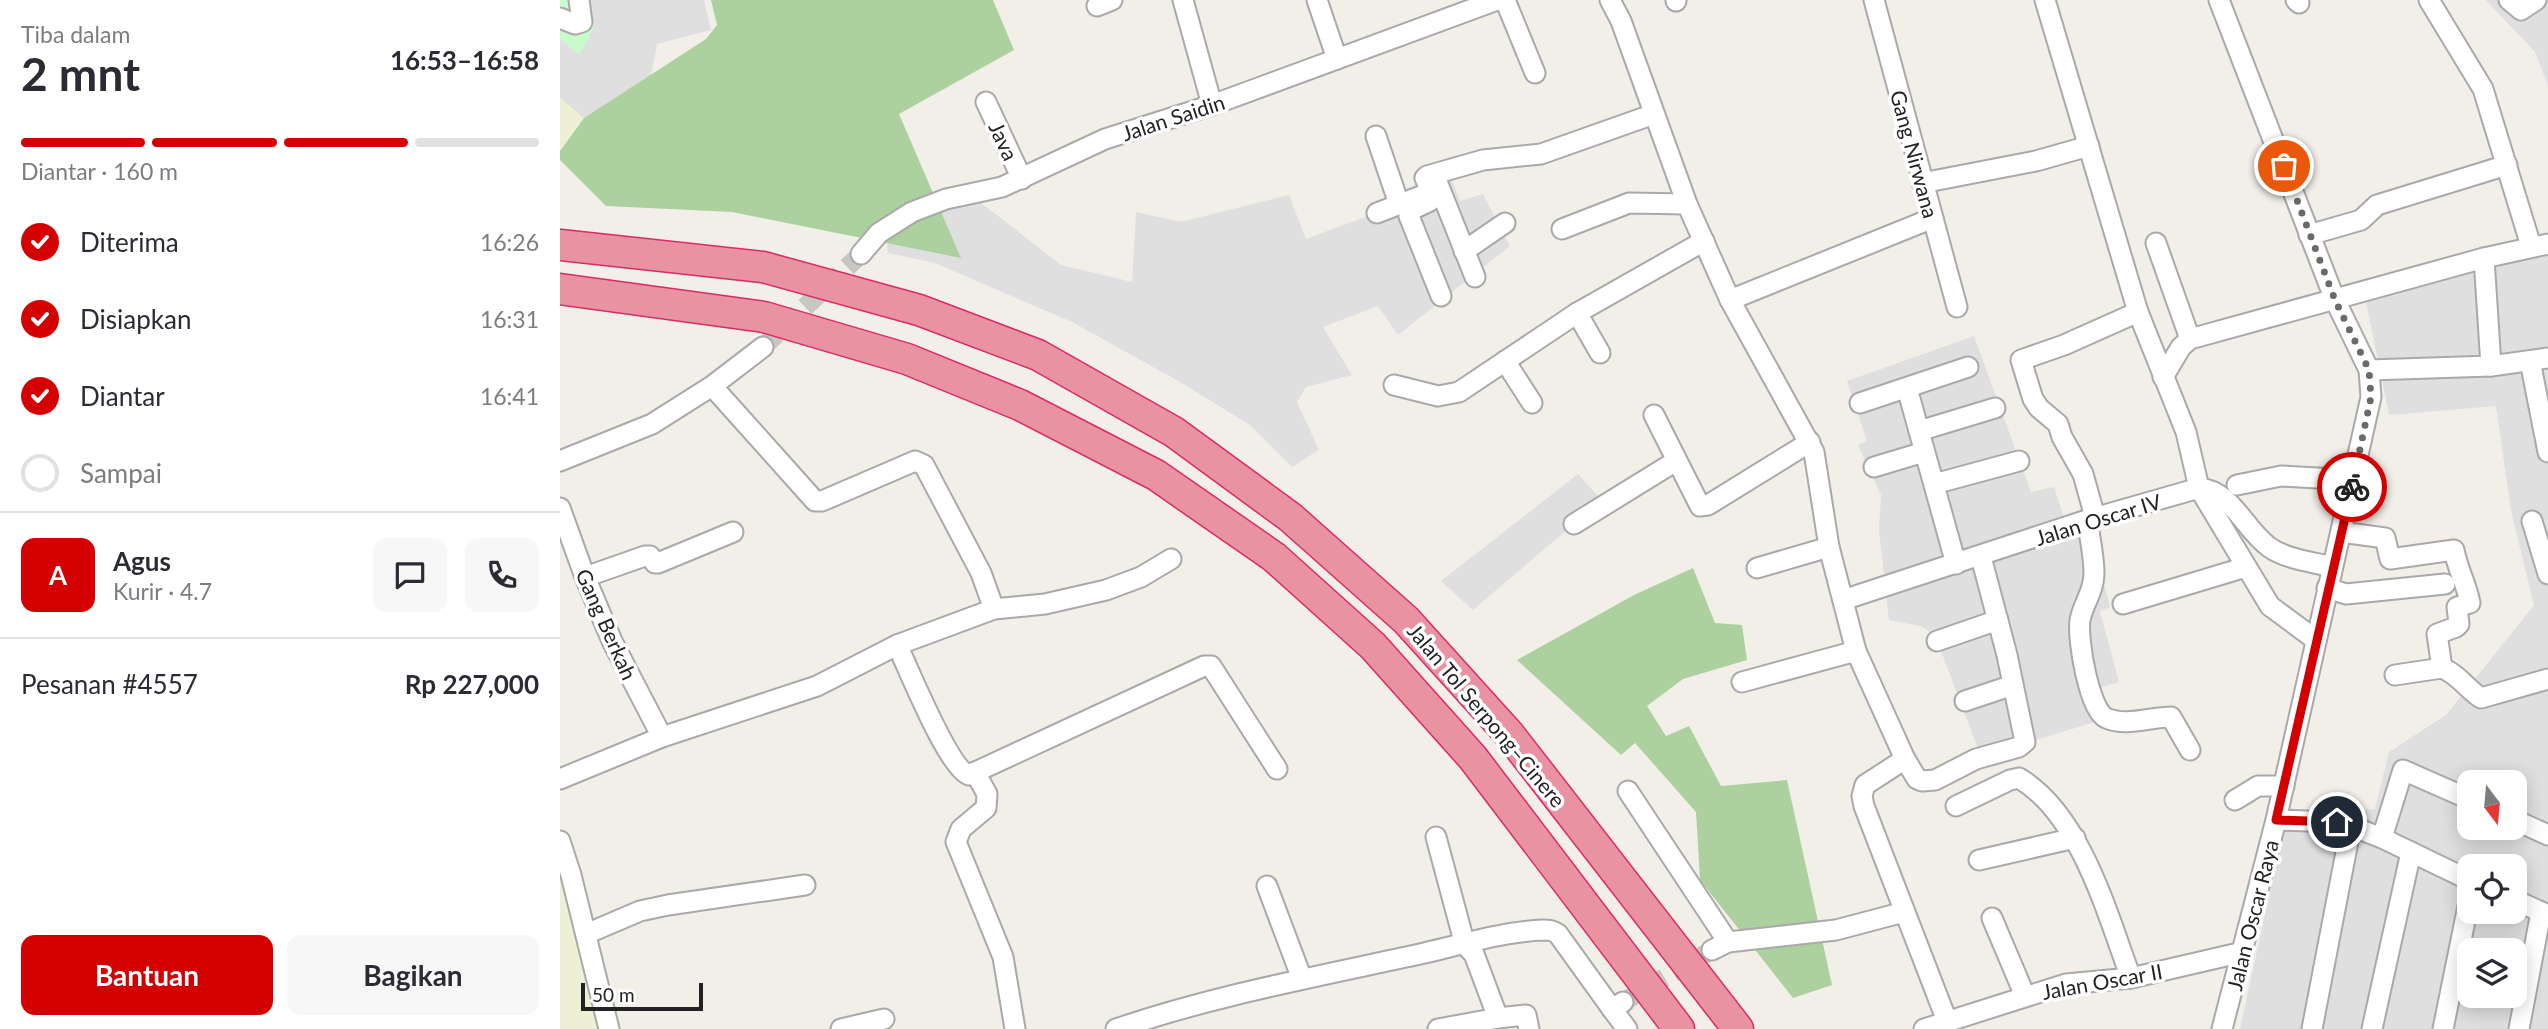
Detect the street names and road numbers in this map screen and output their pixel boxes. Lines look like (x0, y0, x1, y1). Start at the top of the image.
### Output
street label: Gang Nirwana (1886, 87, 1944, 221)
street label: Jalan Saidin (1118, 89, 1228, 145)
street label: Java (984, 118, 1024, 164)
street label: Jalan Oscar IV (2032, 488, 2165, 550)
street label: Gang Berkah (571, 565, 643, 683)
street label: Jalan Tol Serpong–Cinere (1403, 618, 1571, 812)
street label: Jalan Oscar Raya (2221, 837, 2283, 993)
street label: Jalan Oscar II (2040, 958, 2164, 1004)

